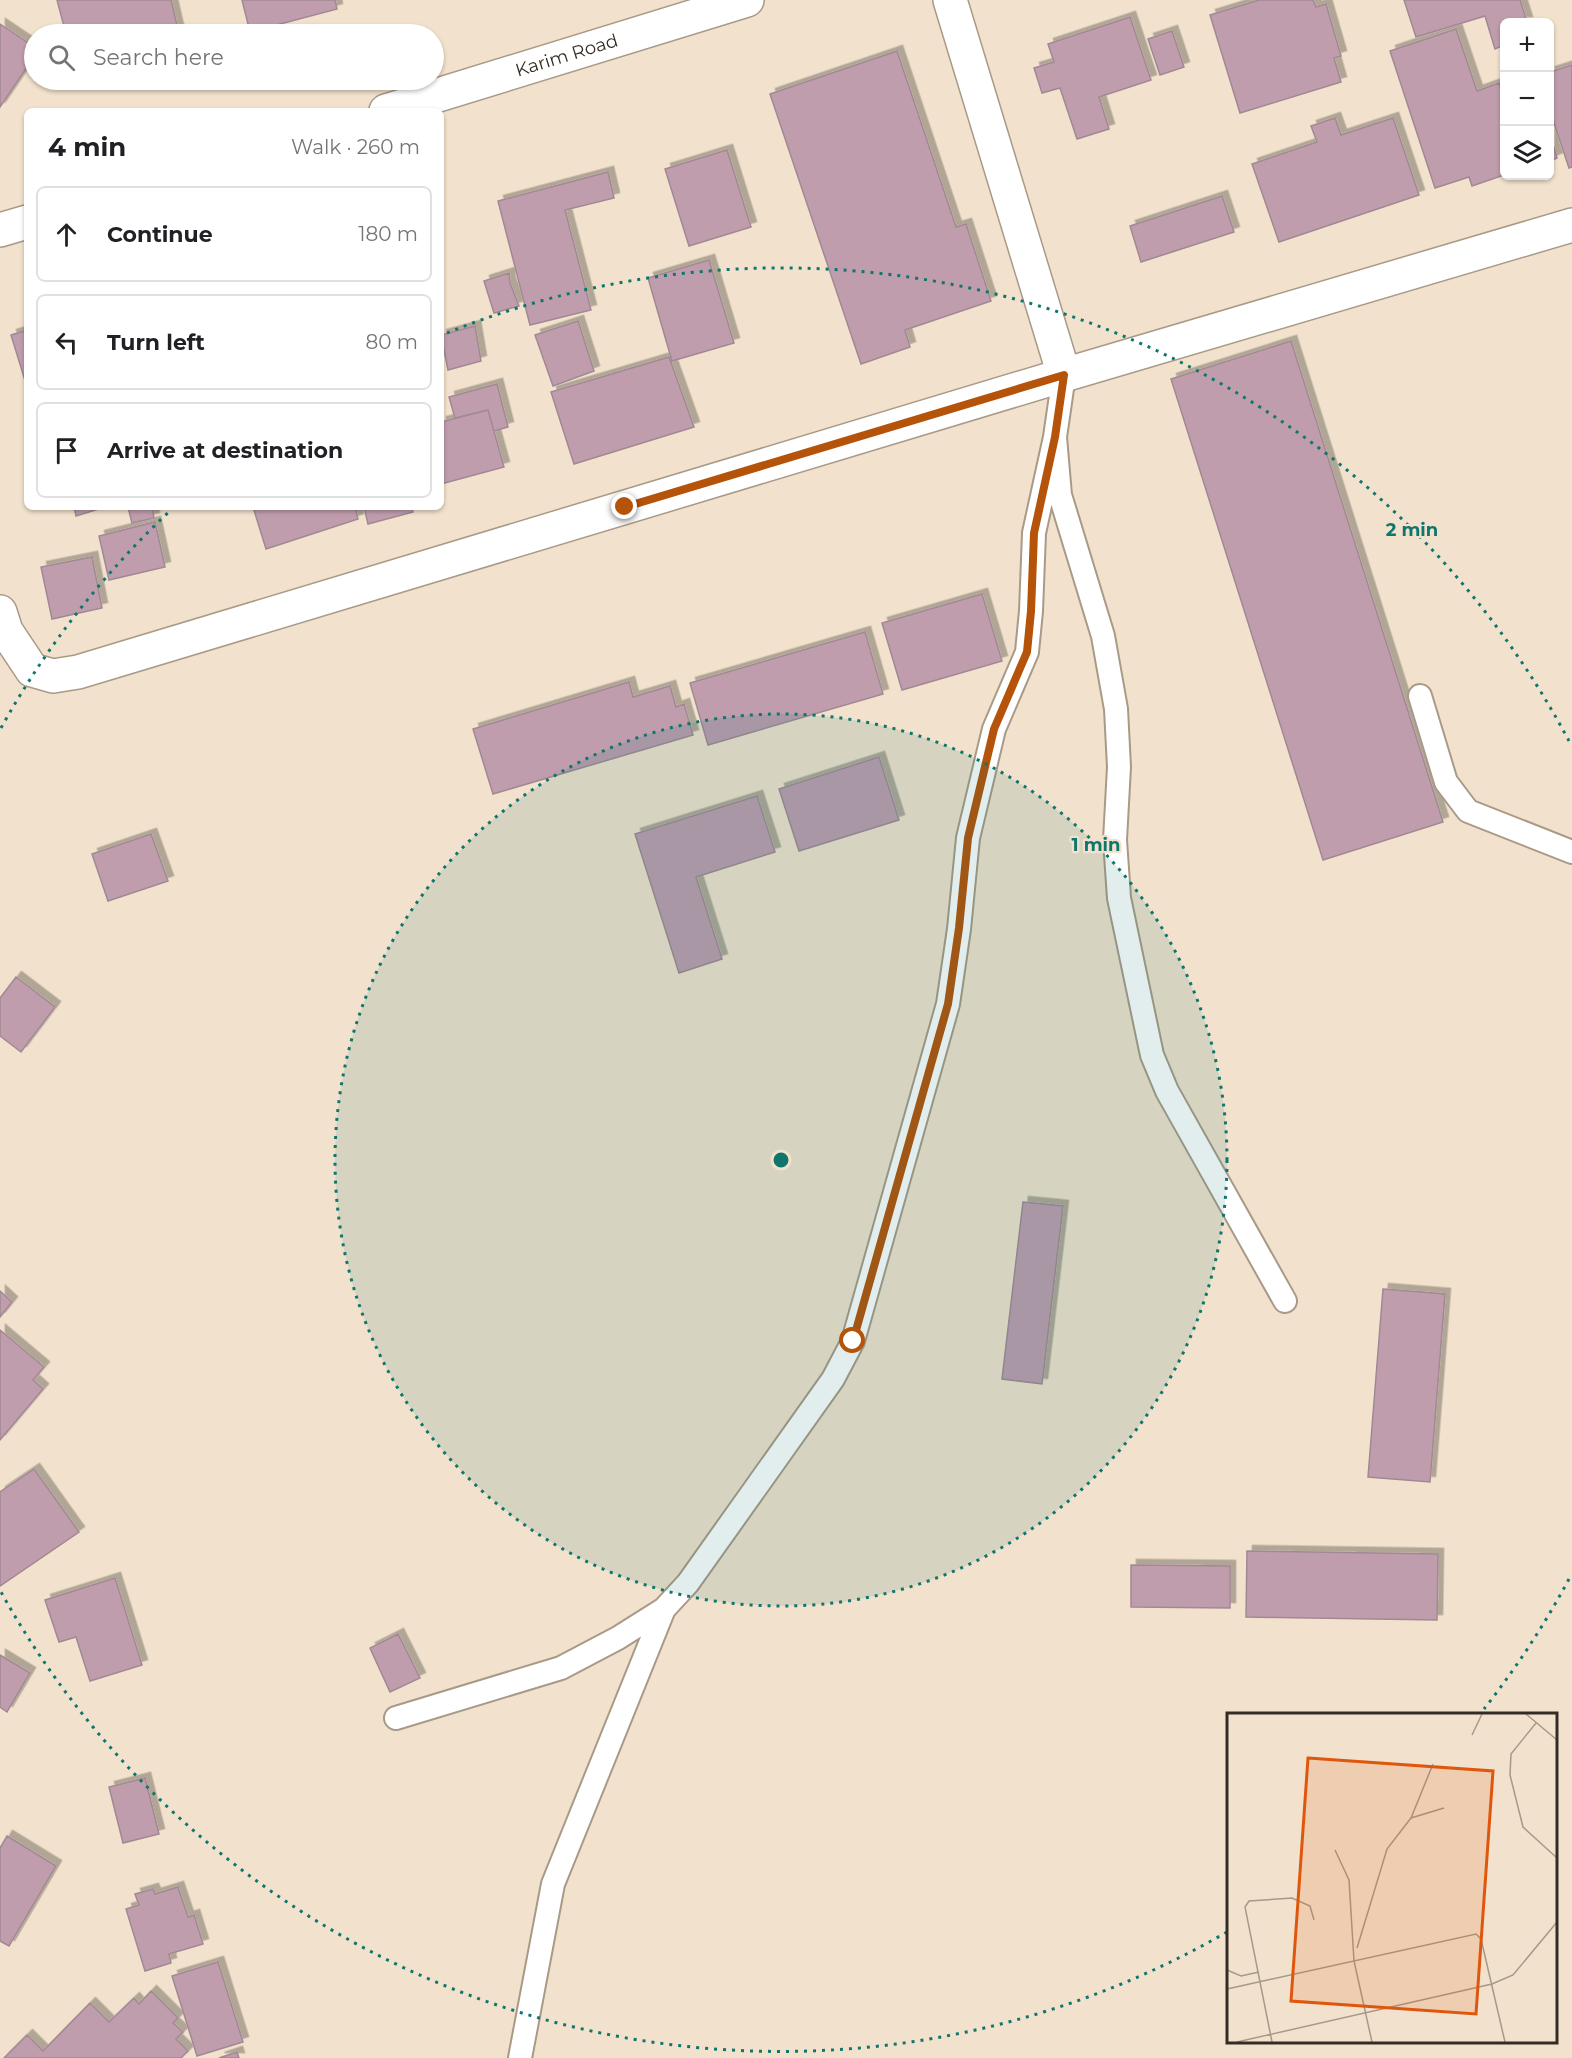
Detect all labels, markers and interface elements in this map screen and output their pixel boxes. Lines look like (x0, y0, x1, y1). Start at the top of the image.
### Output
map controls (1500, 18, 1554, 180)
button: + (1500, 18, 1554, 72)
search box (24, 24, 444, 90)
street label: Karim Road (513, 29, 621, 82)
icon: search (45, 41, 78, 74)
text: Search here (93, 44, 224, 71)
button: − (1500, 72, 1554, 126)
button: layers (1500, 126, 1554, 180)
text: 4 min (48, 131, 126, 163)
text: Walk · 260 m (291, 135, 420, 159)
icon: ahead (50, 218, 83, 251)
text: Continue (107, 221, 213, 248)
text: 180 m (358, 222, 418, 246)
icon: left (50, 326, 83, 359)
text: Turn left (107, 329, 205, 356)
text: 80 m (366, 330, 418, 354)
icon: arrive (50, 434, 83, 467)
text: Arrive at destination (107, 437, 343, 464)
route end (611, 493, 637, 519)
text: 2 min (1386, 519, 1438, 541)
text: 1 min (1072, 834, 1120, 856)
centre of rings (771, 1150, 791, 1170)
route start (839, 1327, 865, 1353)
inset map (1227, 1713, 1557, 2043)

